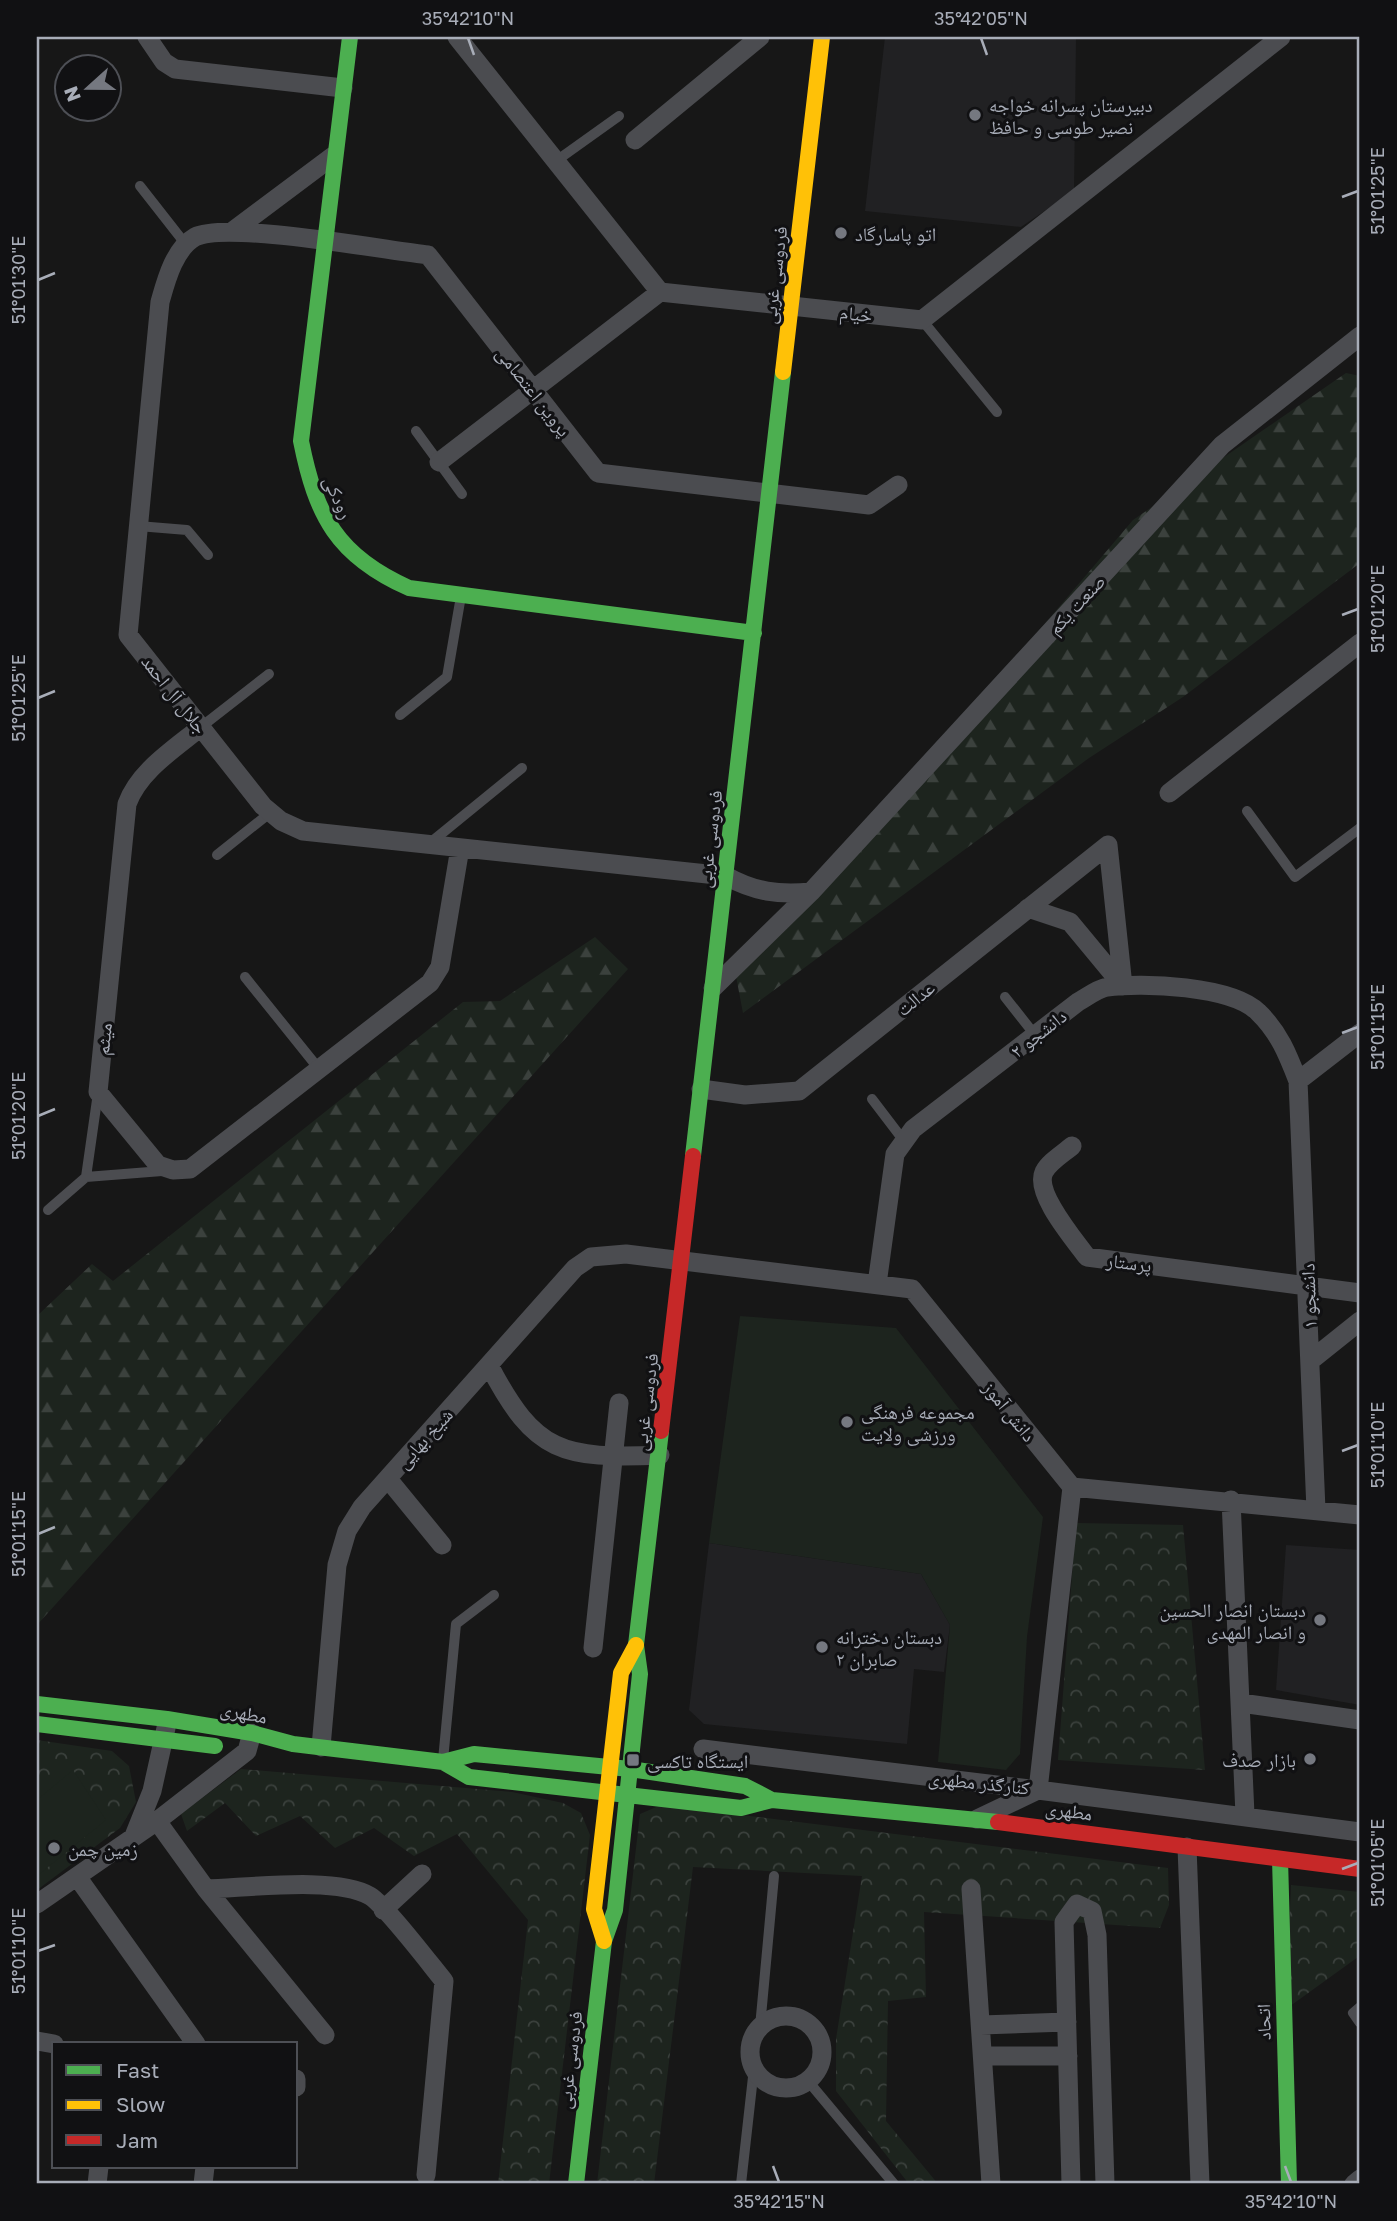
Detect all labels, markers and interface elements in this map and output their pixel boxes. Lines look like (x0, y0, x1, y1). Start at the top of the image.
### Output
text: 35°42'10"N (422, 7, 514, 29)
text: 35°42'05"N (934, 7, 1028, 29)
north arrow (52, 52, 122, 122)
text: N (58, 83, 85, 105)
place label: دبیرستان پسرانه خواجه نصیر طوسی و حافظ (989, 93, 1153, 139)
marker: دبیرستان پسرانه خواجه نصیر طوسی و حافظ (967, 107, 983, 123)
text: 51°01'25"E (1366, 147, 1388, 235)
place label: اتو پاسارگاد (855, 222, 936, 246)
street label: فردوسی غربی (757, 225, 792, 325)
marker: اتو پاسارگاد (833, 225, 849, 241)
text: 51°01'30"E (7, 236, 29, 324)
street label: خیام (838, 300, 874, 329)
street label: پروین اعتصامی (491, 341, 576, 441)
street label: رودکی (318, 472, 359, 523)
text: 51°01'20"E (1366, 565, 1388, 653)
street label: صنعت یکم (1042, 569, 1111, 640)
street label: جلال آل احمد (136, 650, 213, 739)
text: 51°01'25"E (7, 654, 29, 742)
street label: فردوسی غربی (692, 789, 727, 889)
street label: عدالت (891, 975, 939, 1020)
text: 51°01'15"E (1366, 984, 1388, 1070)
street label: دانشجو ۲ (1005, 1004, 1071, 1063)
street label: میثم (90, 1022, 118, 1057)
text: 51°01'20"E (7, 1072, 29, 1160)
street label: پرستار (1104, 1248, 1153, 1277)
street label: دانشجو ۱ (1295, 1263, 1322, 1329)
street label: فردوسی غربی (628, 1352, 663, 1452)
street label: دانش آموز (977, 1375, 1041, 1447)
place label: مجموعه فرهنگی ورزشی ولایت (861, 1400, 975, 1446)
text: 51°01'10"E (1366, 1402, 1388, 1488)
street label: شیخ بهایی (391, 1403, 459, 1474)
marker: مجموعه فرهنگی ورزشی ولایت (839, 1414, 855, 1430)
text: 51°01'15"E (7, 1491, 29, 1577)
place label: دبستان انصار الحسین و انصار المهدی (1160, 1598, 1306, 1644)
marker: دبستان انصار الحسین و انصار المهدی (1312, 1612, 1328, 1628)
place label: دبستان دخترانه صابران ۲ (836, 1625, 942, 1671)
marker: دبستان دخترانه صابران ۲ (814, 1639, 830, 1655)
street label: مطهری (218, 1696, 269, 1729)
place label: بازار صدف (1222, 1748, 1296, 1772)
place label: ایستگاه تاکسی (647, 1749, 748, 1773)
marker: بازار صدف (1302, 1751, 1318, 1767)
marker: ایستگاه تاکسی (625, 1752, 641, 1768)
street label: کنارگذر مطهری (927, 1765, 1031, 1800)
street label: مطهری (1044, 1795, 1094, 1826)
text: 51°01'05"E (1366, 1819, 1388, 1907)
place label: زمین چمن (68, 1837, 138, 1861)
marker: زمین چمن (46, 1840, 62, 1856)
text: 51°01'10"E (7, 1908, 29, 1994)
street label: اتحاد (1251, 2004, 1275, 2040)
street label: فردوسی غربی (552, 2010, 587, 2110)
legend (52, 2042, 298, 2168)
text: Fast (116, 2057, 159, 2083)
text: Slow (116, 2091, 165, 2117)
text: Jam (116, 2127, 158, 2153)
text: 35°42'15"N (733, 2190, 825, 2212)
text: 35°42'10"N (1245, 2190, 1337, 2212)

